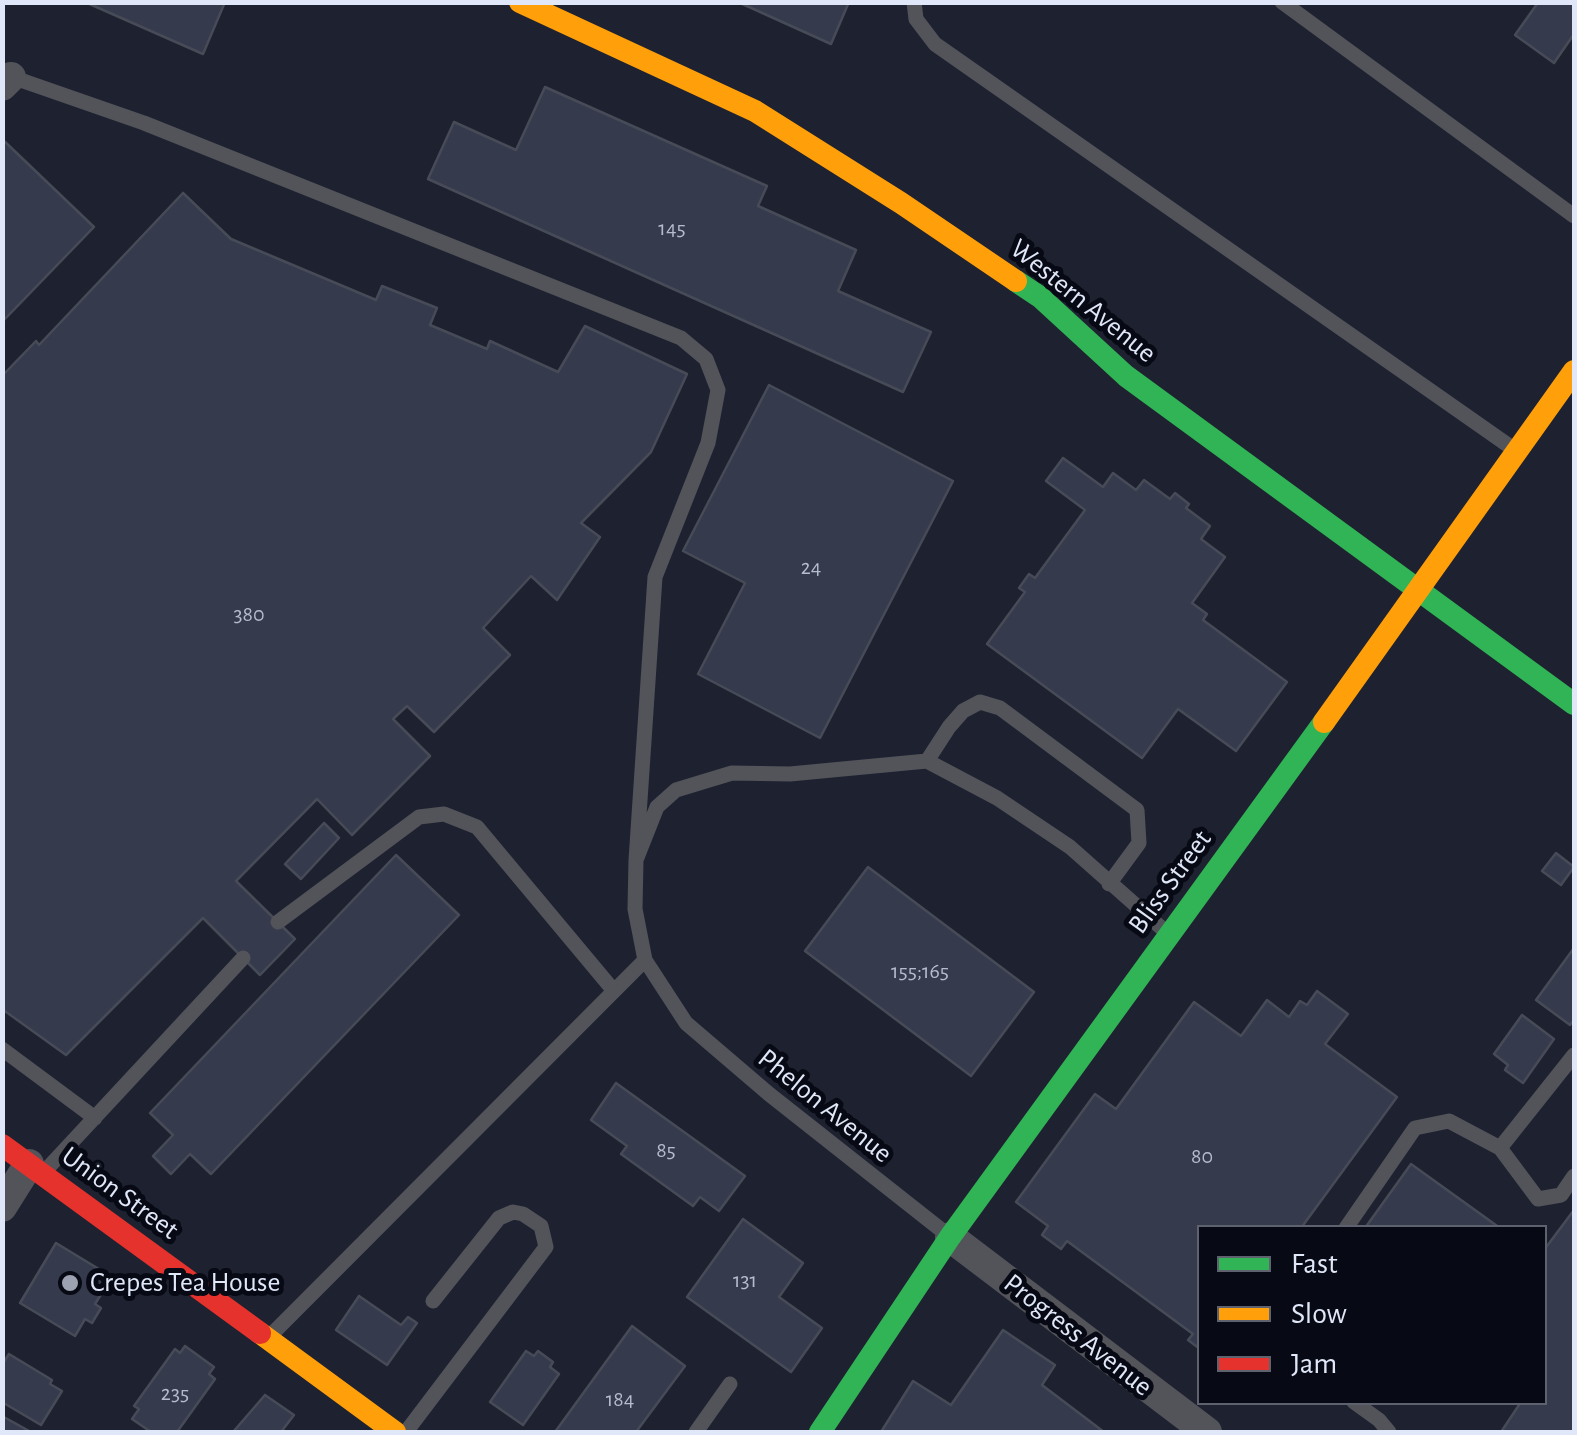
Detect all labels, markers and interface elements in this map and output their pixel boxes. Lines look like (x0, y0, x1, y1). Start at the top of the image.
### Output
house number: 145 (658, 215, 686, 241)
street label: Western Avenue (1003, 232, 1163, 370)
house number: 24 (801, 554, 821, 580)
house number: 380 (233, 601, 265, 627)
street label: Bliss Street (1121, 824, 1219, 940)
house number: 155;165 (891, 958, 949, 984)
street label: Phelon Avenue (751, 1042, 899, 1170)
house number: 85 (656, 1137, 676, 1163)
street label: Union Street (55, 1139, 185, 1247)
house number: 80 (1191, 1143, 1213, 1169)
legend (1197, 1225, 1547, 1405)
text: Fast (1291, 1249, 1338, 1279)
place label: Crepes Tea House (90, 1266, 280, 1300)
house number: 131 (733, 1267, 757, 1293)
street label: Progress Avenue (997, 1267, 1159, 1403)
marker: Crepes Tea House (59, 1272, 81, 1294)
text: Slow (1291, 1299, 1347, 1329)
text: Jam (1291, 1349, 1337, 1379)
house number: 235 (161, 1380, 189, 1406)
house number: 184 (606, 1386, 634, 1412)

